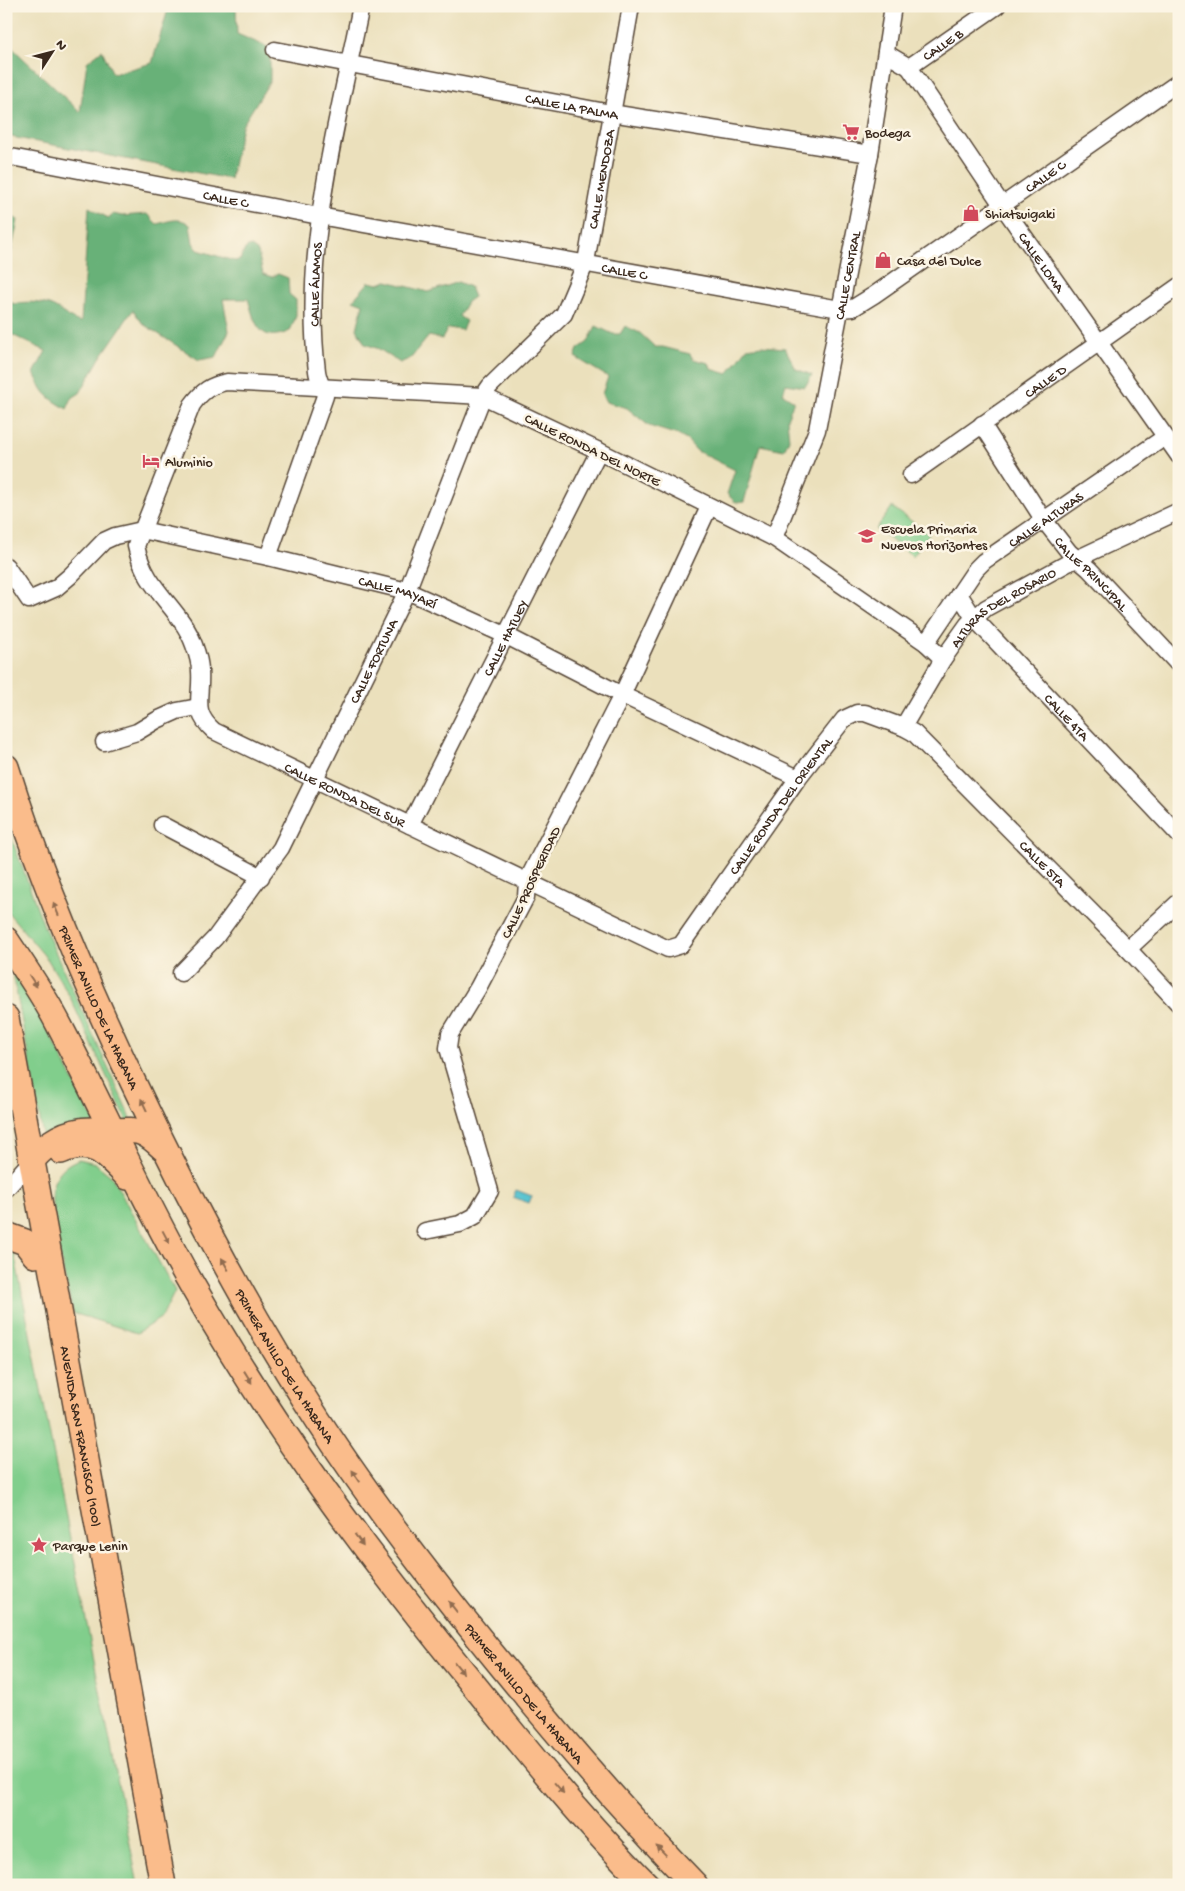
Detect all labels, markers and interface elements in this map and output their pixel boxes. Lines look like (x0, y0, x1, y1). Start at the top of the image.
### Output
street label: CALLE B (920, 26, 968, 66)
north arrow (28, 28, 78, 78)
text: N (51, 37, 70, 55)
street label: CALLE LA PALMA (524, 91, 620, 125)
supermarket icon: Bodega (841, 122, 861, 142)
place label: Bodega (864, 126, 912, 143)
street label: CALLE MENDOZA (586, 128, 620, 231)
street label: CALLE C (1023, 157, 1071, 198)
street label: CALLE C (201, 188, 251, 214)
shop icon: Shiatsuigaki (961, 203, 981, 223)
place label: Shiatsuigaki (985, 207, 1055, 224)
street label: CALLE CENTRAL (832, 229, 866, 321)
street label: CALLE LOMA (1013, 230, 1068, 297)
street label: CALLE ÁLAMOS (307, 241, 328, 327)
shop icon: Casa del Dulce (873, 250, 893, 270)
place label: Casa del Dulce (897, 254, 982, 271)
street label: CALLE C (600, 261, 649, 286)
street label: CALLE D (1022, 361, 1071, 403)
street label: CALLE RONDA DEL NORTE (521, 411, 664, 492)
hotel icon: Aluminio (141, 451, 161, 471)
place label: Aluminio (165, 455, 213, 472)
street label: CALLE ALTURAS (1006, 489, 1088, 553)
place label: Escuela Primaria Nuevos Horizontes (881, 522, 988, 555)
school or university icon: Escuela Primaria Nuevos Horizontes (857, 526, 877, 546)
street label: CALLE PRINCIPAL (1049, 534, 1131, 616)
street label: ALTURAS DEL ROSARIO (948, 565, 1060, 652)
street label: CALLE MAYARÍ (356, 573, 439, 615)
street label: CALLE HATUEY (481, 598, 533, 680)
street label: CALLE FORTUNA (347, 616, 403, 707)
street label: CALLE 4TA (1039, 691, 1092, 746)
street label: CALLE RONDA DEL ORIENTAL (727, 734, 838, 879)
street label: CALLE RONDA DEL SUR (281, 760, 408, 833)
street label: CALLE PROSPERIDAD (499, 823, 566, 942)
street label: CALLE 5TA (1014, 838, 1069, 893)
one-way arrow (52, 902, 59, 917)
street label: PRIMER ANILLO DE LA HABANA (53, 923, 142, 1094)
one-way arrow (29, 974, 38, 987)
one-way arrow (140, 1098, 148, 1112)
one-way arrow (162, 1230, 170, 1244)
one-way arrow (220, 1257, 229, 1271)
street label: PRIMER ANILLO DE LA HABANA (229, 1286, 337, 1448)
street label: AVENIDA SAN FRANCISCO (100) (55, 1345, 104, 1528)
one-way arrow (243, 1371, 253, 1384)
one-way arrow (352, 1470, 361, 1483)
one-way arrow (354, 1533, 365, 1546)
place icon: Parque Lenin (29, 1535, 49, 1555)
place label: Parque Lenin (52, 1539, 128, 1556)
one-way arrow (448, 1601, 459, 1614)
street label: PRIMER ANILLO DE LA HABANA (459, 1620, 587, 1769)
one-way arrow (454, 1662, 465, 1675)
one-way arrow (554, 1781, 565, 1794)
one-way arrow (655, 1844, 667, 1856)

